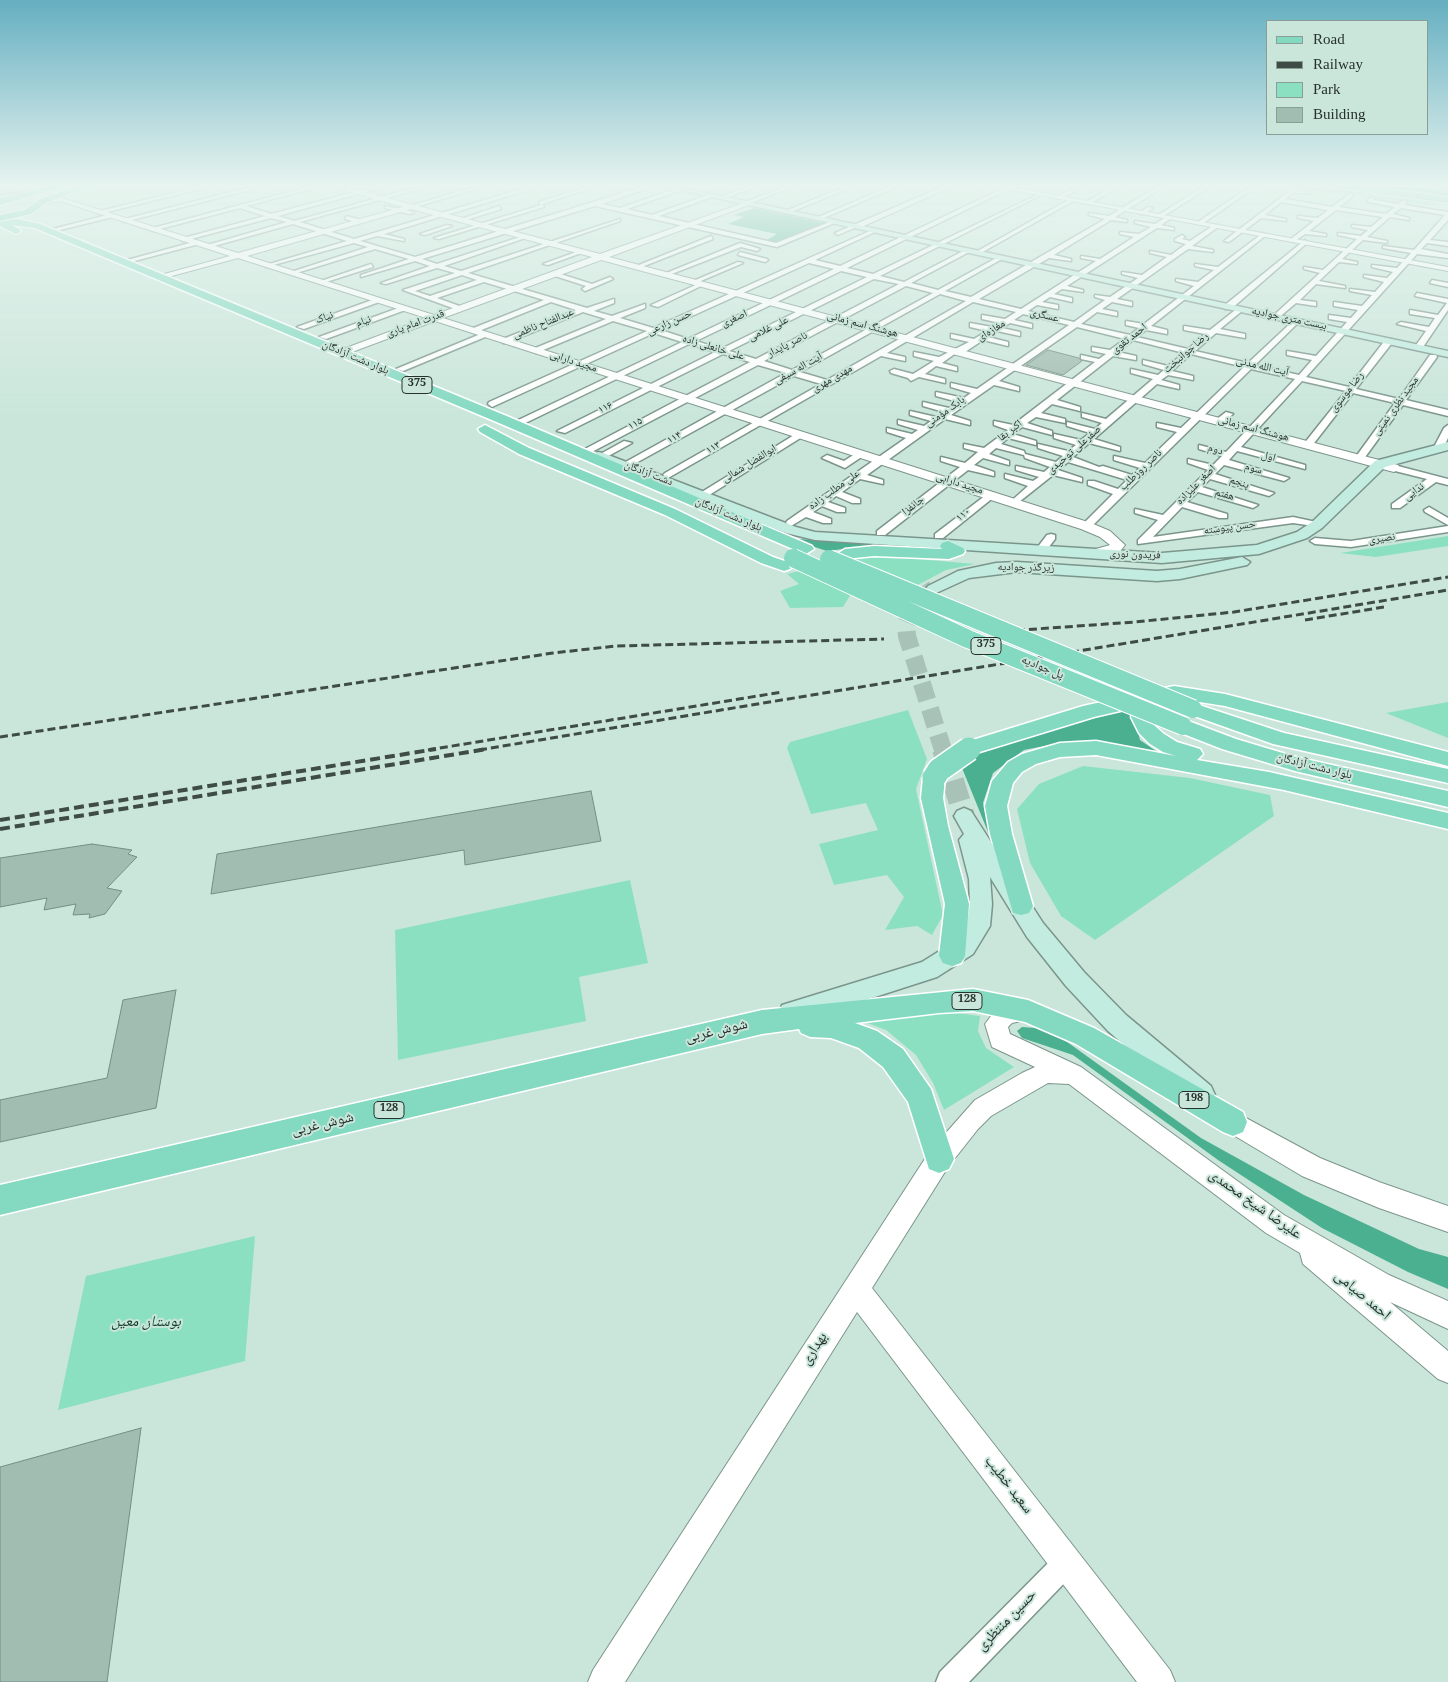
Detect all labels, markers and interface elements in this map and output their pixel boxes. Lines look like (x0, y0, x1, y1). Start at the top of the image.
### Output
legend (1266, 20, 1428, 135)
text: Road (1313, 31, 1345, 47)
text: Railway (1313, 56, 1363, 72)
text: Park (1313, 81, 1341, 97)
text: Building (1313, 106, 1366, 122)
street label: بیست متری جوادیه (1250, 306, 1328, 334)
street label: عبدالفتاح ناظمی (512, 307, 576, 343)
street label: عسگری (1028, 307, 1060, 327)
street label: قدرت امام یاری (385, 308, 447, 342)
street label: حسن زارعی (646, 308, 694, 340)
street label: اصغری (720, 308, 750, 332)
street label: نیاک (314, 310, 336, 328)
street label: هوشنگ اسم زمانی (825, 310, 899, 342)
street label: نیام (355, 314, 373, 332)
street label: علی غلامی (747, 315, 791, 345)
street label: مغازه‌ای (976, 318, 1008, 346)
street label: احمد تقوی (1109, 322, 1151, 358)
street label: ناصر پایدار (766, 330, 810, 362)
street label: رضا جوانبخت (1162, 331, 1212, 377)
street label: علی خانعلی زاده (680, 333, 746, 365)
street label: بلوار دشت آزادگان (320, 339, 390, 379)
street label: مجید دارابی (548, 349, 598, 377)
street label: آیت اله سیفی (773, 351, 825, 389)
street label: آیت‌ الله مدنی (1234, 356, 1290, 380)
street label: مهدی مهری (811, 363, 855, 397)
street label: رضا موسوی (1328, 370, 1368, 416)
street label: مجید نظری نمینی (1371, 375, 1423, 439)
road number: 375 (402, 376, 432, 394)
street label: بابک مؤمنی (923, 394, 969, 432)
street label: ۱۱۶ (596, 400, 616, 418)
street label: هوشنگ اسم زمانی (1216, 414, 1290, 446)
street label: ۱۱۵ (626, 416, 646, 434)
street label: اکبر بقا (996, 418, 1026, 446)
street label: صفرعلی توحیدی (1045, 424, 1105, 478)
street label: ۱۱۴ (665, 430, 685, 448)
street label: ۱۱۳ (704, 440, 724, 458)
street label: ابوالفضل شمالی (720, 443, 780, 487)
street label: دوم (1206, 443, 1224, 459)
street label: ناصر روزطلب (1118, 448, 1166, 494)
street label: اول (1259, 450, 1277, 466)
street label: دشت آزادگان (622, 460, 674, 490)
street label: سوم (1243, 461, 1263, 479)
street label: اصغر علیزاده (1174, 463, 1220, 509)
street label: علی مطلب زاده (807, 468, 863, 514)
street label: مجید دارابی (934, 471, 984, 499)
street label: پنجم (1227, 475, 1251, 493)
street label: ندایی (1402, 481, 1428, 505)
street label: هفتم (1213, 487, 1235, 505)
street label: جانفزا (900, 494, 928, 520)
street label: بلوار دشت آزادگان (693, 496, 763, 536)
street label: ۱۱۰ (954, 506, 974, 526)
street label: حسن پیوسته (1203, 519, 1257, 539)
street label: نصیری (1368, 532, 1396, 548)
street label: فریدون نوری (1109, 549, 1161, 563)
street label: زیرگذر جوادیه (997, 562, 1055, 576)
road number: 375 (971, 637, 1001, 654)
street label: پل جوادیه (1019, 654, 1065, 684)
street label: بلوار دشت آزادگان (1275, 752, 1353, 784)
road number: 128 (952, 992, 982, 1009)
street label: شوش غربی (684, 1017, 750, 1049)
road number: 198 (1179, 1092, 1209, 1108)
road number: 128 (374, 1102, 404, 1118)
street label: شوش غربی (290, 1110, 356, 1142)
street label: علیرضا شیخ محمدی (1204, 1167, 1304, 1245)
street label: احمد صیامی (1329, 1268, 1393, 1326)
park label: بوستان معین (111, 1315, 181, 1333)
street label: بهداری (799, 1330, 833, 1370)
street label: سعید خطیب (979, 1453, 1035, 1519)
street label: حسین منتظری (974, 1588, 1042, 1656)

